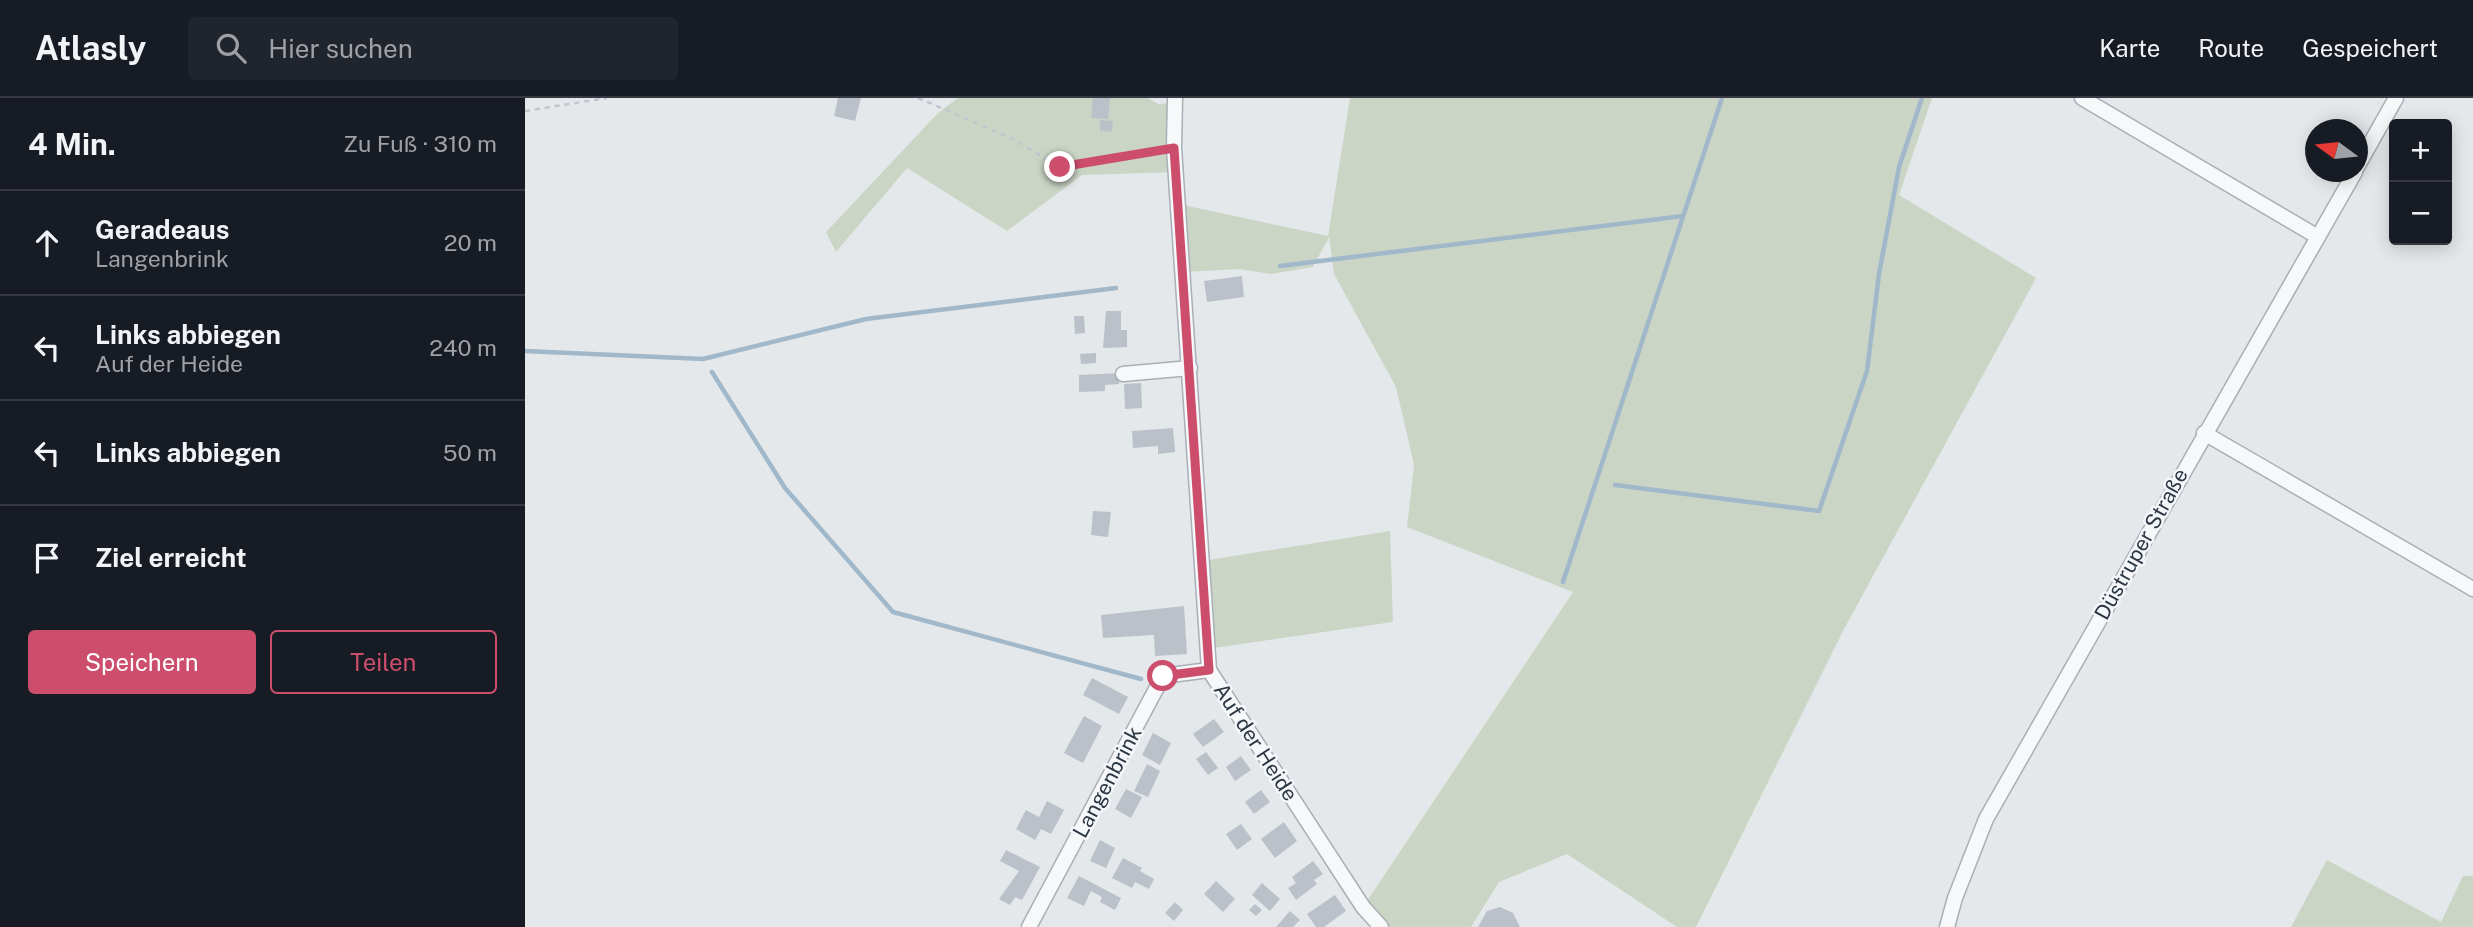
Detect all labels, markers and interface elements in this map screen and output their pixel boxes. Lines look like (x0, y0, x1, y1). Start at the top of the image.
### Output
search box (188, 17, 678, 80)
text: Atlasly (35, 29, 146, 67)
icon: search (212, 29, 250, 67)
text: Hier suchen (268, 33, 413, 64)
text: Karte (2099, 34, 2160, 62)
text: Route (2198, 34, 2264, 62)
text: Gespeichert (2302, 34, 2438, 62)
north arrow (2305, 119, 2368, 182)
map controls (2389, 119, 2452, 245)
button: + (2389, 119, 2452, 182)
text: 4 Min. (28, 126, 116, 162)
text: Zu Fuß · 310 m (343, 130, 497, 157)
route end (1044, 151, 1075, 182)
button: − (2389, 182, 2452, 245)
text: Geradeaus (95, 214, 230, 245)
icon: ahead (28, 224, 66, 262)
text: 20 m (444, 229, 497, 256)
text: Langenbrink (95, 245, 229, 272)
text: Links abbiegen (95, 319, 281, 350)
icon: left (28, 329, 66, 367)
text: 240 m (429, 334, 497, 361)
text: Auf der Heide (95, 350, 243, 377)
icon: left (28, 434, 66, 472)
text: Links abbiegen (95, 437, 281, 468)
text: 50 m (443, 439, 497, 466)
street label: Düstruper Straße (2089, 464, 2193, 624)
icon: arrive (28, 539, 66, 577)
text: Ziel erreicht (95, 542, 247, 573)
button: Speichern (28, 630, 256, 694)
button: Teilen (270, 630, 497, 694)
route start (1147, 660, 1178, 691)
street label: Auf der Heide (1209, 678, 1303, 806)
street label: Langenbrink (1067, 722, 1147, 842)

